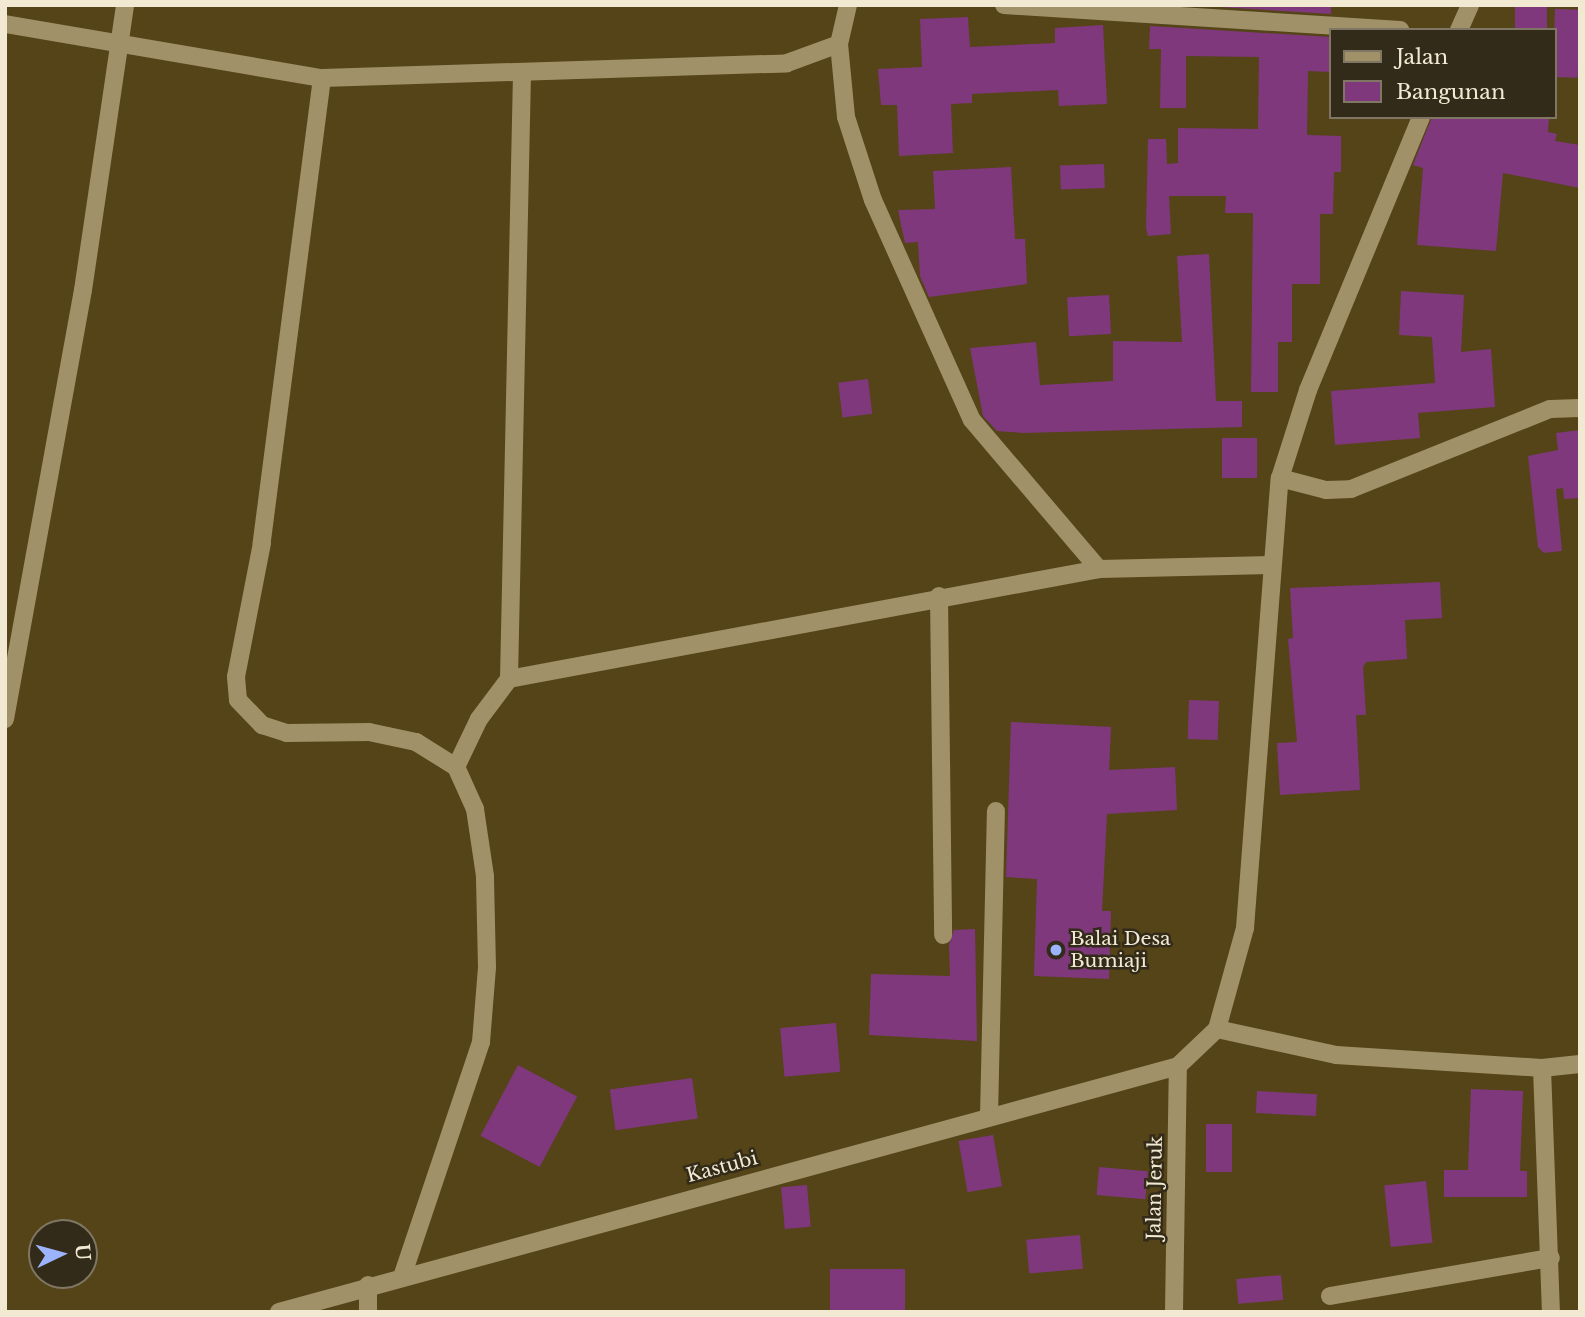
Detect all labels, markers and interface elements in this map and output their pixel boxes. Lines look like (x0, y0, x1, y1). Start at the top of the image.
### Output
legend (1330, 28, 1557, 119)
text: Jalan (1396, 44, 1448, 70)
text: Bangunan (1396, 79, 1505, 105)
place label: Balai Desa Bumiaji (1070, 928, 1171, 972)
marker: Balai Desa Bumiaji (1048, 942, 1064, 958)
street label: Jalan Jeruk (1143, 1136, 1167, 1240)
street label: Kastubi (684, 1147, 760, 1187)
north arrow (28, 1219, 98, 1289)
text: U (70, 1243, 95, 1262)

